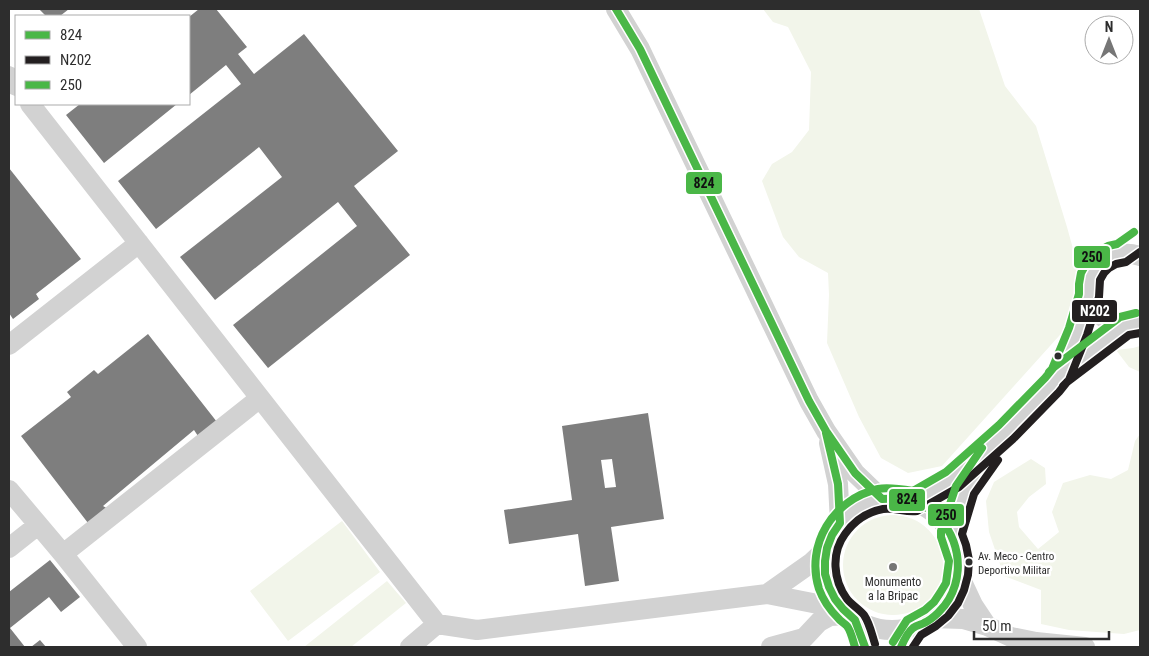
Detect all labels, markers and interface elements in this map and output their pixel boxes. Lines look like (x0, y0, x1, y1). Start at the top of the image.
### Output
legend (15, 15, 190, 105)
north arrow (1084, 15, 1134, 65)
text: N (1105, 19, 1113, 35)
text: 824 (60, 26, 82, 44)
text: N202 (60, 51, 92, 69)
text: 250 (60, 76, 82, 94)
line badge: 824 (685, 171, 723, 195)
text: 824 (693, 175, 715, 191)
line badge: 250 (1073, 245, 1111, 269)
text: 250 (1081, 249, 1103, 265)
line badge: N202 (1071, 299, 1118, 323)
text: N202 (1080, 303, 1110, 319)
unlabelled marker (1053, 351, 1063, 361)
line badge: 824 (888, 488, 926, 512)
text: 824 (896, 491, 918, 507)
line badge: 250 (927, 503, 965, 527)
text: 250 (935, 507, 957, 523)
place label: Av. Meco - Centro Deportivo Militar (978, 550, 1055, 577)
marker: Av. Meco - Centro Deportivo Militar (964, 557, 974, 567)
marker: Monumento a la Bripac (887, 561, 899, 573)
place label: Monumento a la Bripac (865, 575, 921, 603)
scale bar (974, 608, 1109, 640)
text: 50 m (982, 617, 1012, 635)

